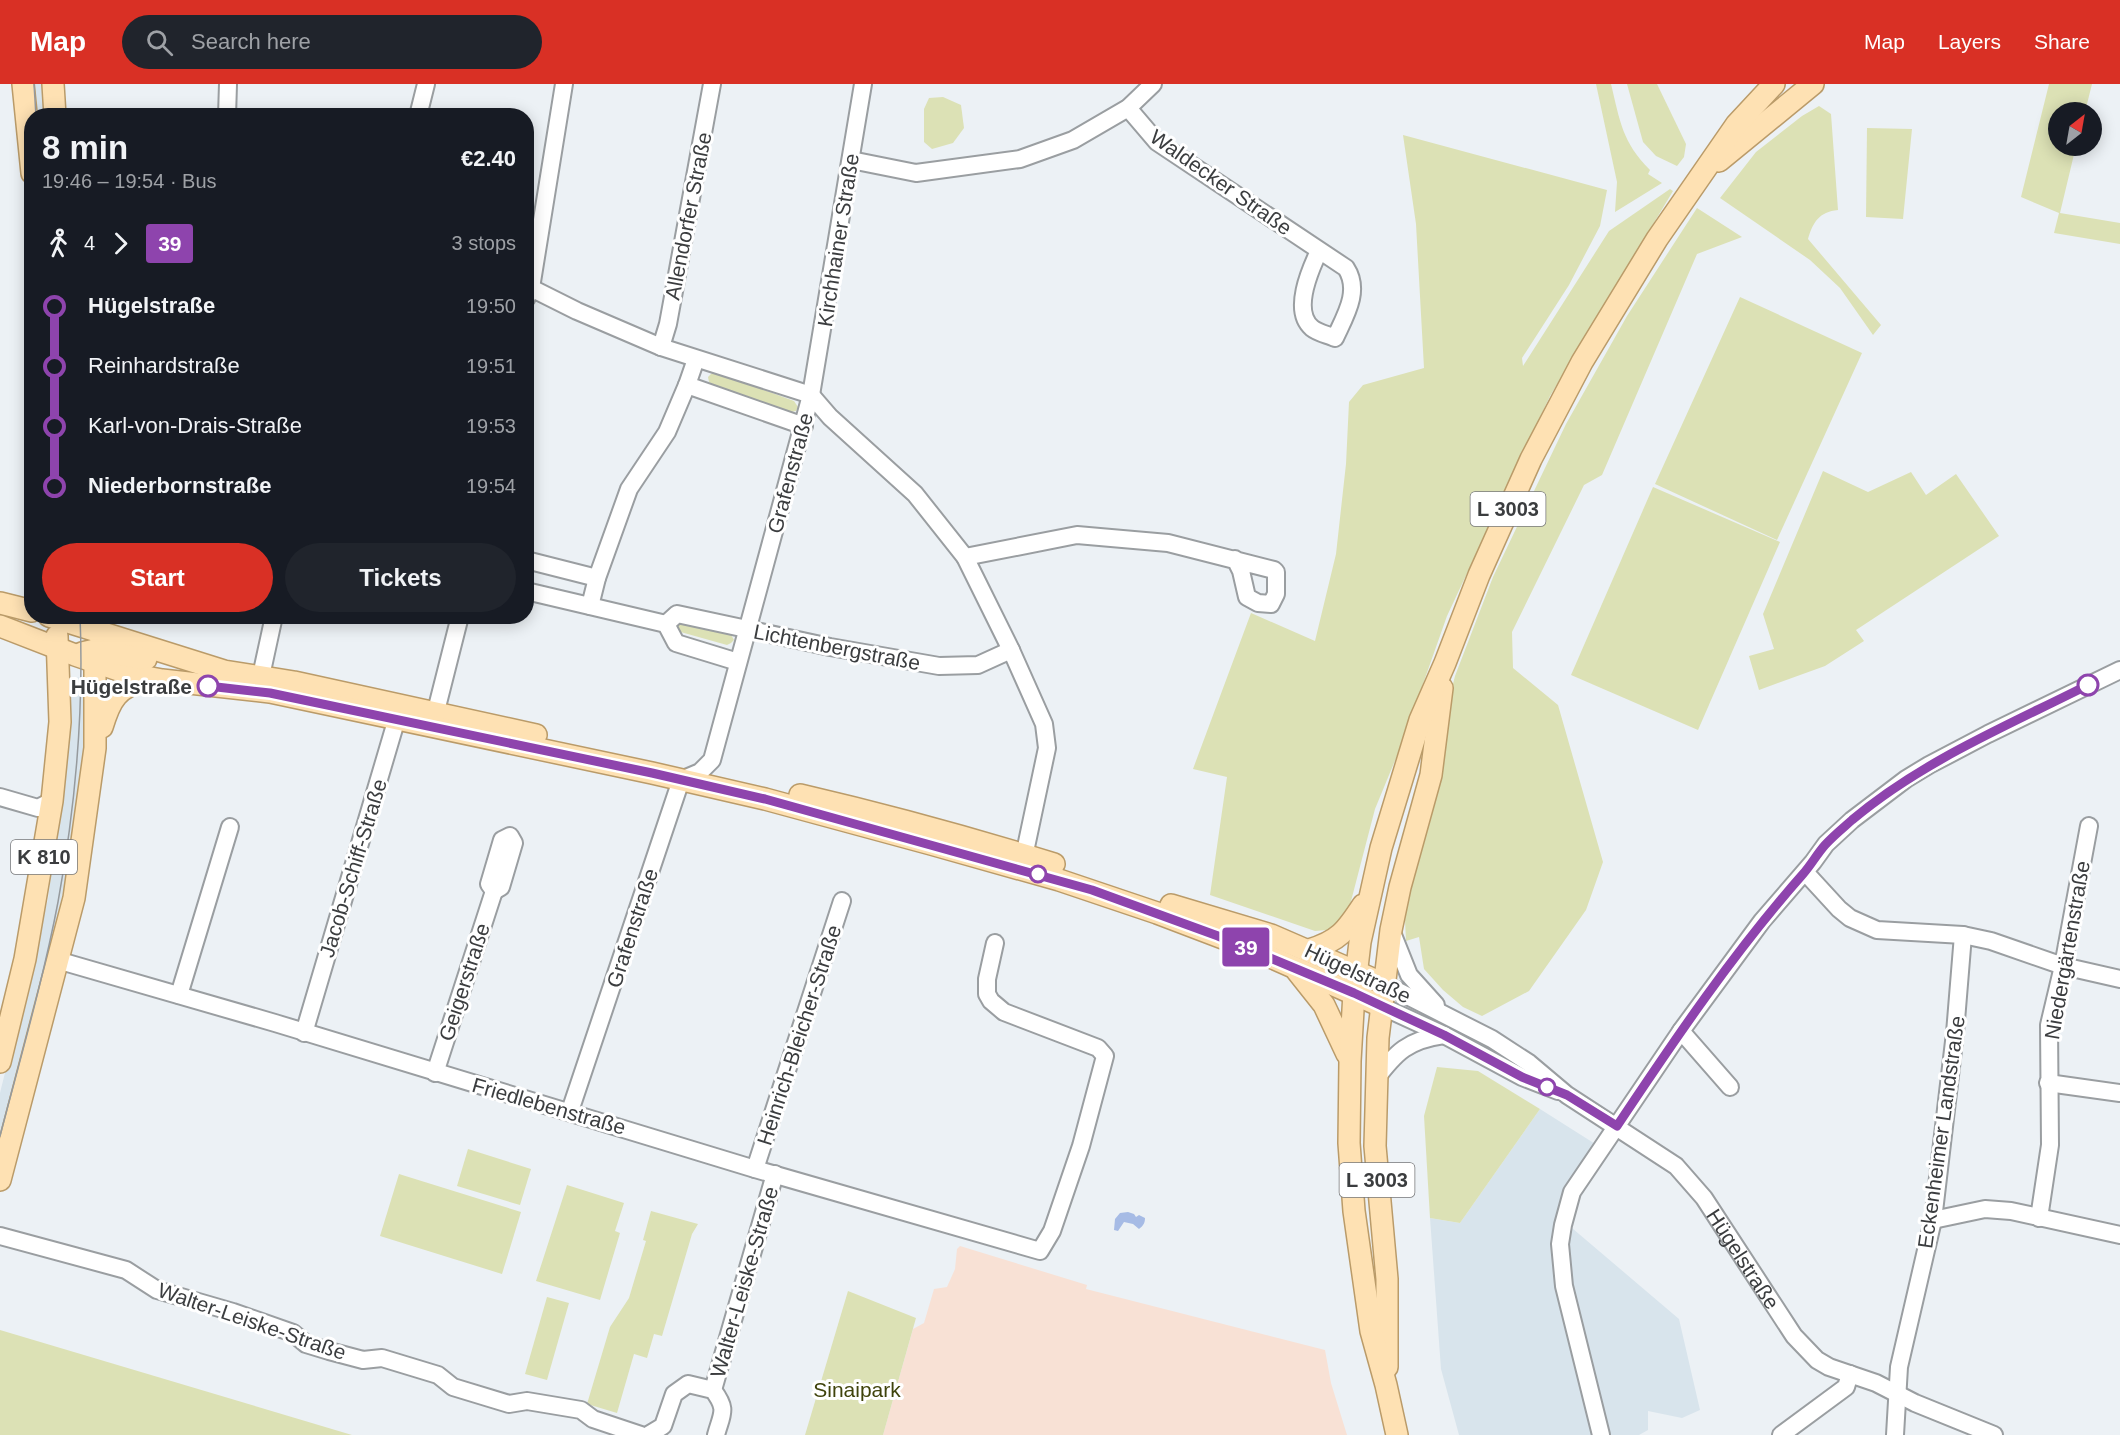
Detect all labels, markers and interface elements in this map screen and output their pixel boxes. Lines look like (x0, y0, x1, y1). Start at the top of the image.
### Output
search box (122, 15, 542, 69)
text: Map (30, 26, 86, 57)
icon: search (143, 26, 176, 59)
text: Search here (191, 29, 311, 54)
text: Map (1864, 30, 1905, 53)
text: Layers (1938, 30, 2001, 53)
text: Share (2034, 30, 2090, 53)
north arrow (2048, 102, 2102, 156)
map controls (2048, 102, 2102, 156)
street label: Waldecker Straße (1146, 125, 1296, 239)
text: 8 min (42, 129, 128, 166)
street label: Allendorfer Straße (660, 130, 716, 302)
text: €2.40 (461, 146, 516, 171)
street label: Kirchhainer Straße (813, 152, 863, 328)
text: 19:46 – 19:54 · Bus (42, 170, 217, 192)
icon: walk (42, 227, 75, 260)
icon: forward (104, 227, 137, 260)
text: 4 (84, 232, 95, 254)
text: 39 (158, 232, 181, 255)
text: 3 stops (452, 232, 516, 254)
text: Hügelstraße (88, 293, 215, 318)
text: 19:50 (466, 295, 516, 317)
text: Reinhardstraße (88, 353, 240, 378)
text: 19:51 (466, 355, 516, 377)
street label: Grafenstraße (763, 410, 817, 536)
text: Karl-von-Drais-Straße (88, 413, 302, 438)
text: 19:53 (466, 415, 516, 437)
text: Niederbornstraße (88, 473, 271, 498)
text: 19:54 (466, 475, 516, 497)
road number: L 3003 (1470, 492, 1546, 526)
button: Start (42, 543, 273, 612)
button: Tickets (285, 543, 516, 612)
street label: Lichtenbergstraße (752, 620, 922, 674)
unlabelled marker (2077, 674, 2099, 696)
place label: Hügelstraße (71, 675, 192, 698)
marker: Hügelstraße (197, 675, 219, 697)
street label: Jacob-Schiff-Straße (315, 776, 391, 960)
road number: K 810 (11, 840, 77, 874)
street label: Niedergärtenstraße (2040, 859, 2094, 1041)
unlabelled marker (1029, 865, 1047, 883)
street label: Grafenstraße (602, 866, 662, 990)
street label: Geigerstraße (434, 920, 494, 1044)
street label: Heinrich-Bleicher-Straße (753, 922, 845, 1148)
line badge: 39 (1219, 928, 1273, 966)
text: 39 (1234, 936, 1258, 959)
street label: Hügelstraße (1301, 938, 1415, 1008)
street label: Eckenheimer Landstraße (1913, 1014, 1969, 1250)
street label: Friedlebenstraße (470, 1073, 628, 1139)
unlabelled marker (1538, 1078, 1556, 1096)
road number: L 3003 (1340, 1163, 1414, 1197)
street label: Walter-Leiske-Straße (706, 1184, 782, 1380)
street label: Hügelstraße (1703, 1204, 1784, 1313)
street label: Walter-Leiske-Straße (155, 1278, 349, 1364)
park label: Sinaipark (813, 1378, 901, 1401)

